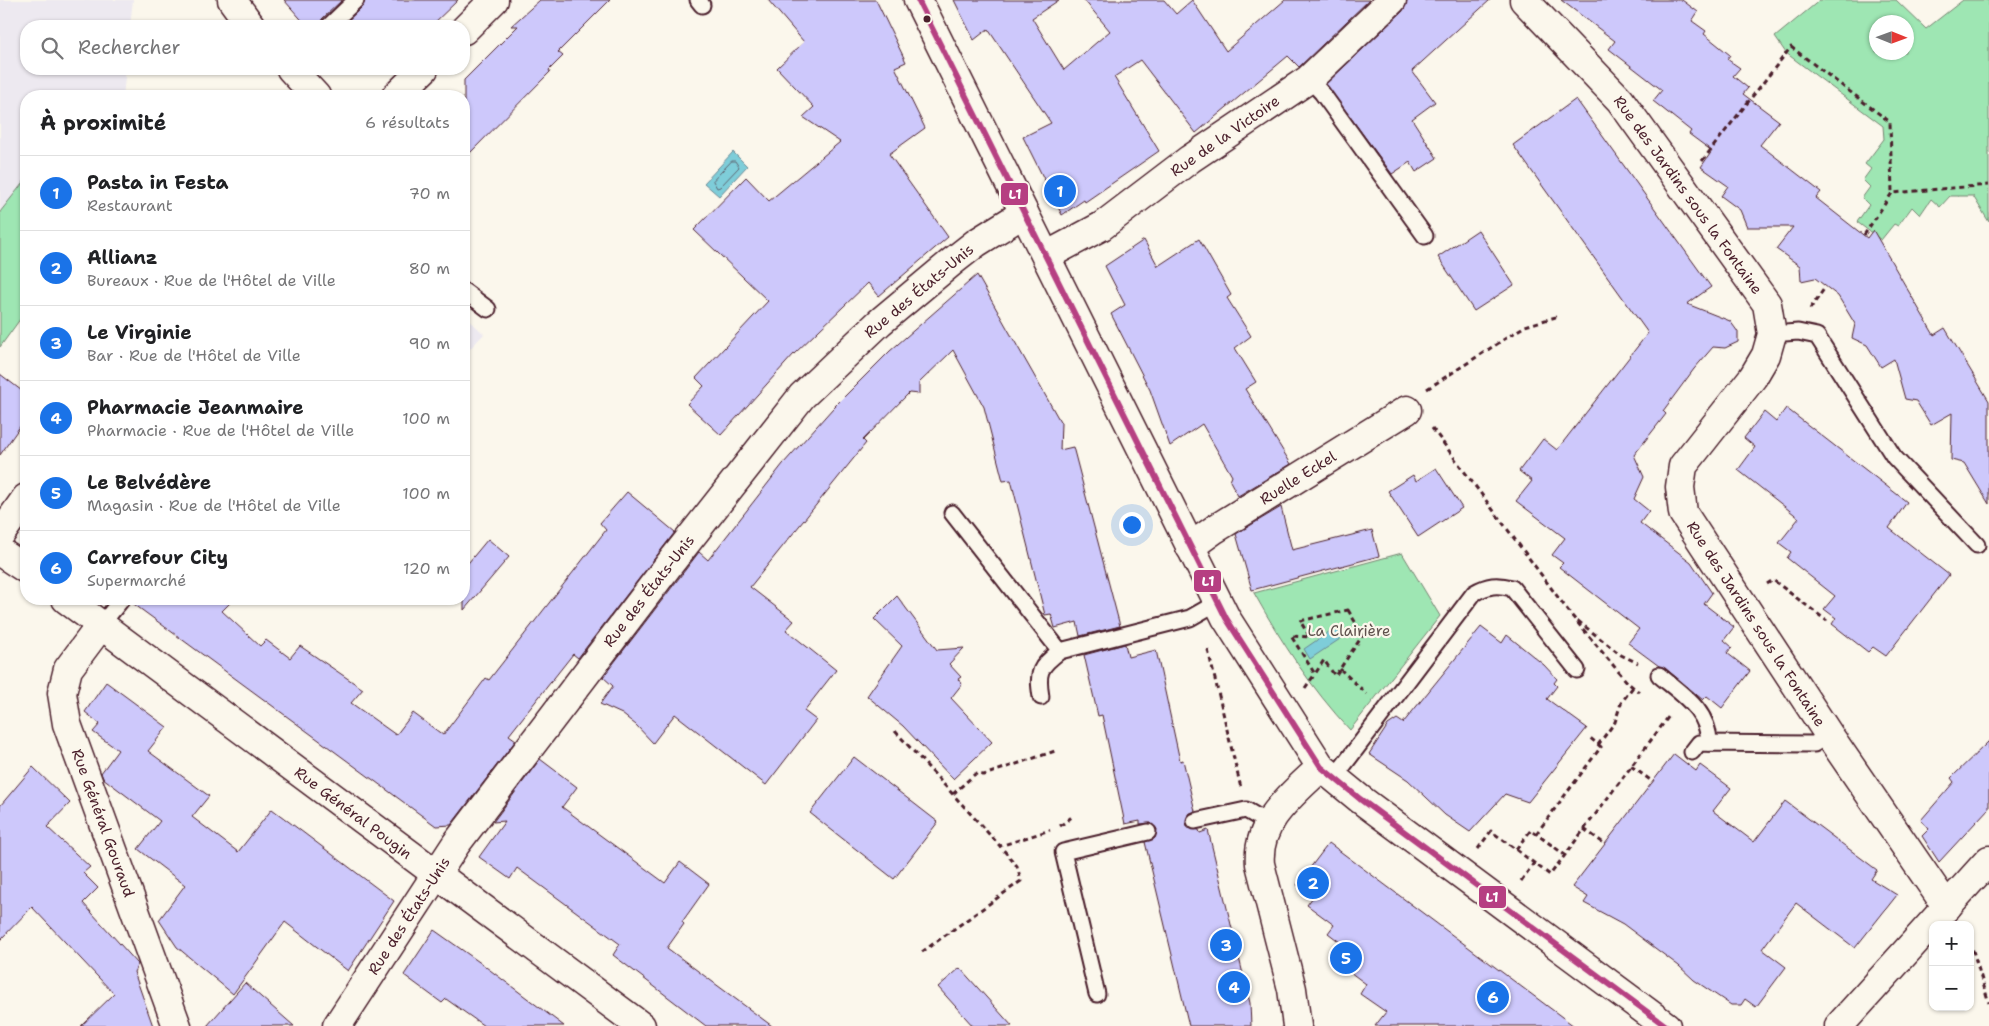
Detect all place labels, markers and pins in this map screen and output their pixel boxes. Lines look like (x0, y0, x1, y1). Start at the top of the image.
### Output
unlabelled marker (922, 14, 932, 24)
pin: 1 (1044, 172, 1076, 210)
pin: 2 (1297, 864, 1329, 902)
pin: 3 (1210, 926, 1242, 964)
pin: 5 (1330, 939, 1362, 977)
pin: 4 (1218, 968, 1250, 1006)
pin: 6 (1477, 978, 1509, 1016)

